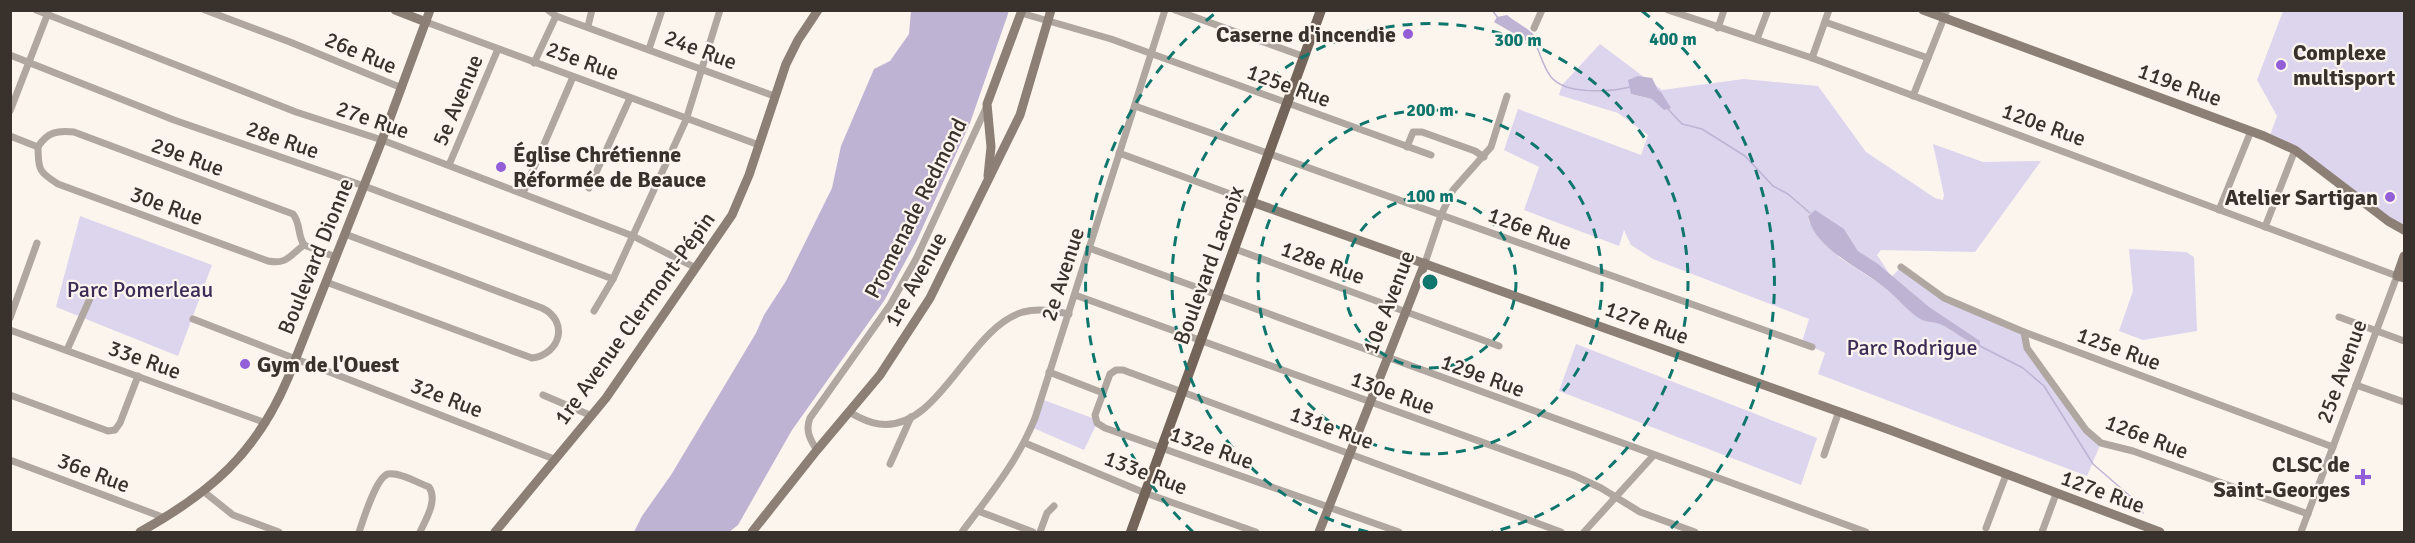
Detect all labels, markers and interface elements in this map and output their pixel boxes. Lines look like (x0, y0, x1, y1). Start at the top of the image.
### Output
place label: Caserne d'incendie (1216, 21, 1396, 48)
street label: 24e Rue (661, 23, 741, 76)
street label: 26e Rue (321, 25, 401, 80)
marker: Caserne d'incendie (1401, 27, 1415, 41)
text: 400 m (1649, 28, 1697, 50)
text: 300 m (1494, 29, 1542, 51)
street label: 25e Rue (543, 35, 623, 86)
place label: Complexe multisport (2293, 39, 2395, 91)
street label: 5e Avenue (426, 50, 489, 150)
street label: 119e Rue (2134, 57, 2225, 112)
street label: 125e Rue (1243, 58, 1334, 113)
marker: Complexe multisport (2274, 58, 2288, 72)
street label: 27e Rue (333, 94, 413, 145)
street label: 120e Rue (1998, 97, 2089, 152)
text: 200 m (1406, 99, 1454, 121)
street label: 28e Rue (243, 114, 323, 165)
street label: Promenade Redmond (858, 114, 973, 303)
street label: 29e Rue (148, 131, 228, 182)
place label: Église Chrétienne Réformée de Beauce (513, 141, 706, 193)
marker: Église Chrétienne Réformée de Beauce (494, 160, 508, 174)
street label: Boulevard Dionne (272, 174, 359, 338)
street label: 30e Rue (127, 180, 207, 231)
street label: Boulevard Lacroix (1167, 182, 1250, 348)
place label: Atelier Sartigan (2225, 184, 2378, 211)
text: 100 m (1406, 185, 1454, 207)
marker: Atelier Sartigan (2383, 190, 2397, 204)
street label: 126e Rue (1484, 201, 1575, 256)
street label: 1re Avenue Clermont-Pépin (548, 207, 721, 430)
street label: 2e Avenue (1035, 224, 1090, 324)
street label: 1re Avenue (878, 227, 953, 331)
street label: 128e Rue (1277, 235, 1368, 290)
street label: 10e Avenue (1356, 247, 1421, 358)
centre of rings (1420, 272, 1440, 292)
park label: Parc Pomerleau (67, 276, 213, 303)
street label: 127e Rue (1601, 295, 1692, 350)
street label: 25e Avenue (2310, 316, 2373, 427)
street label: 125e Rue (2073, 321, 2164, 376)
street label: 33e Rue (105, 334, 185, 385)
park label: Parc Rodrigue (1846, 334, 1978, 361)
street label: 129e Rue (1437, 348, 1528, 403)
place label: Gym de l'Ouest (257, 351, 399, 378)
marker: Gym de l'Ouest (238, 357, 252, 371)
street label: 130e Rue (1347, 365, 1438, 420)
street label: 32e Rue (407, 371, 487, 424)
street label: 131e Rue (1286, 400, 1377, 455)
street label: 126e Rue (2101, 408, 2192, 465)
street label: 132e Rue (1166, 420, 1257, 475)
street label: 133e Rue (1100, 444, 1191, 501)
street label: 36e Rue (54, 446, 134, 499)
place label: CLSC de Saint-Georges (2214, 451, 2350, 503)
street label: 127e Rue (2057, 464, 2148, 519)
marker: CLSC de Saint-Georges (2354, 468, 2372, 486)

